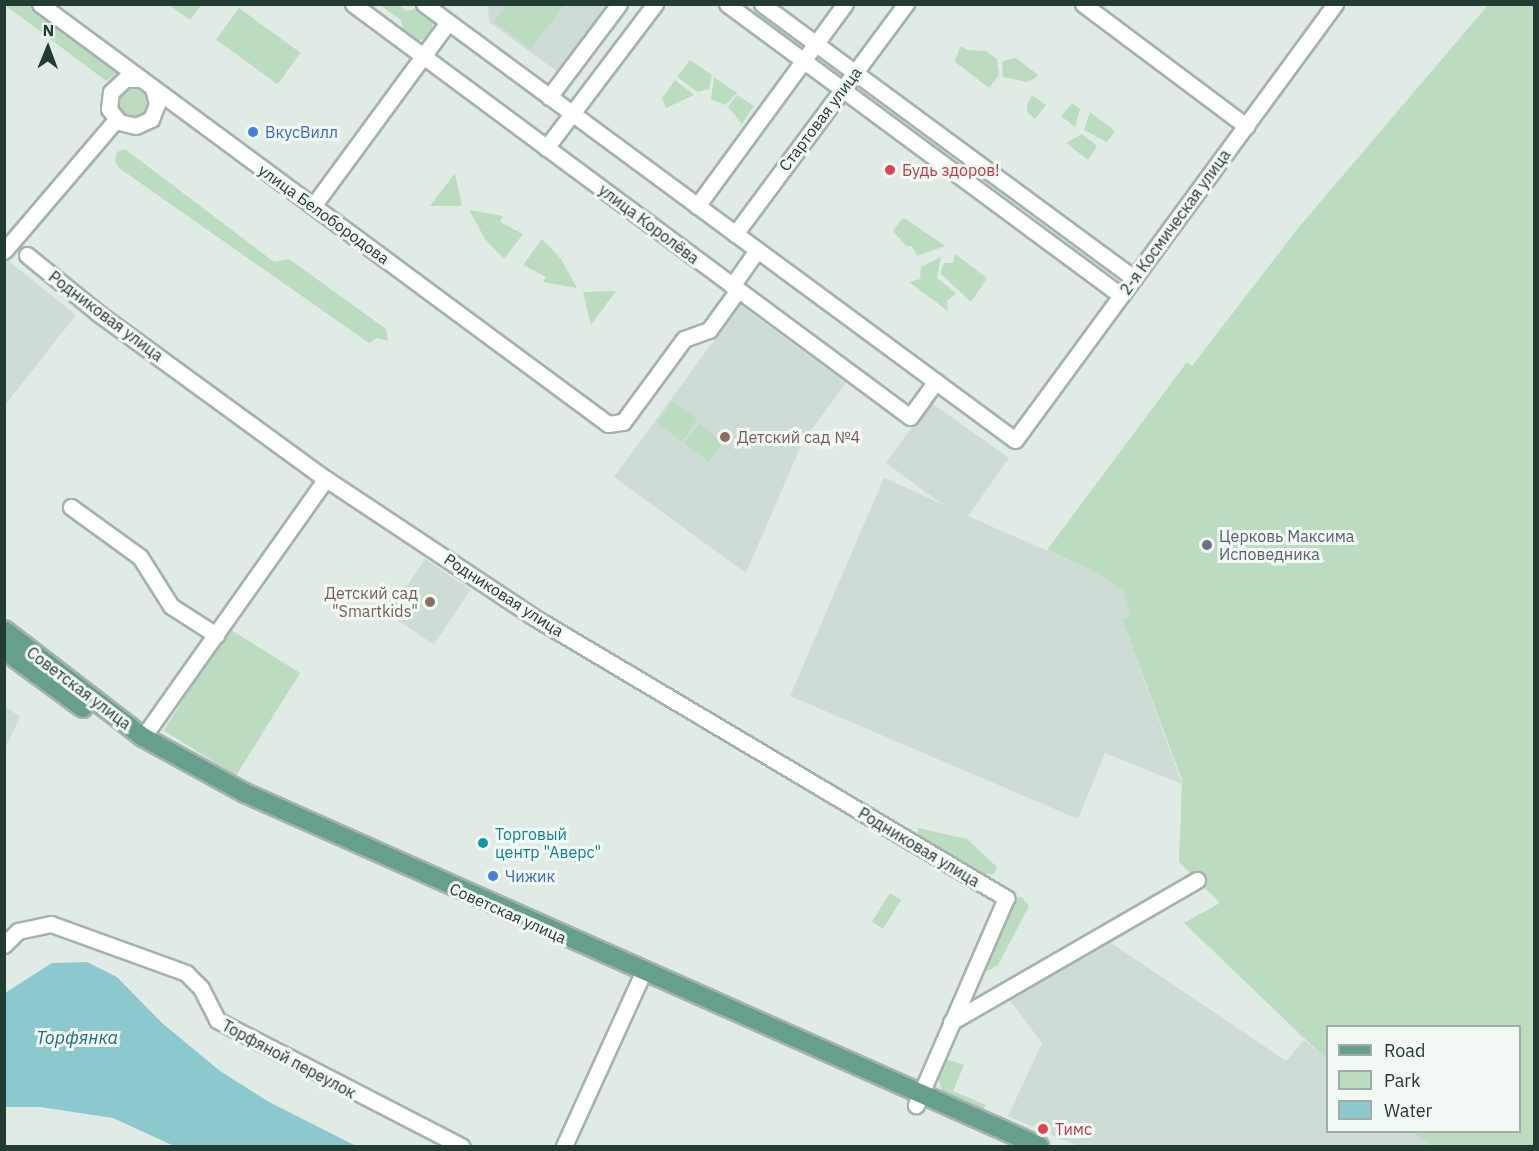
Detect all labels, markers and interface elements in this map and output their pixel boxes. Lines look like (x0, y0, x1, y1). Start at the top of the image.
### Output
north arrow (18, 18, 78, 78)
text: N (42, 20, 54, 40)
street label: Стартовая улица (775, 63, 865, 175)
place label: ВкусВилл (265, 122, 338, 142)
marker: ВкусВилл (246, 125, 260, 139)
street label: 2-я Космическая улица (1116, 145, 1234, 299)
street label: улица Белобородова (255, 160, 393, 268)
place label: Будь здоров! (902, 160, 1000, 180)
marker: Будь здоров! (883, 163, 897, 177)
street label: улица Королёва (595, 180, 703, 268)
street label: Родниковая улица (45, 267, 167, 365)
place label: Детский сад №4 (737, 427, 860, 447)
marker: Детский сад №4 (718, 430, 732, 444)
place label: Церковь Максима Исповедника (1219, 526, 1354, 564)
marker: Церковь Максима Исповедника (1200, 538, 1214, 552)
street label: Родниковая улица (441, 549, 567, 641)
place label: Детский сад "Smartkids" (325, 583, 418, 621)
marker: Детский сад "Smartkids" (423, 595, 437, 609)
street label: Советская улица (23, 643, 135, 733)
street label: Родниковая улица (855, 803, 983, 891)
place label: Торговый центр "Аверс" (495, 824, 601, 862)
marker: Торговый центр "Аверс" (476, 836, 490, 850)
place label: Чижик (505, 866, 555, 886)
marker: Чижик (486, 869, 500, 883)
street label: Советская улица (447, 879, 569, 947)
street label: Торфяной переулок (219, 1016, 359, 1102)
legend (1326, 1025, 1521, 1133)
water label: Торфянка (36, 1027, 118, 1049)
text: Road (1384, 1039, 1425, 1062)
text: Park (1384, 1069, 1420, 1092)
text: Water (1384, 1099, 1432, 1122)
place label: Тимс (1055, 1119, 1092, 1139)
marker: Тимс (1036, 1122, 1050, 1136)

